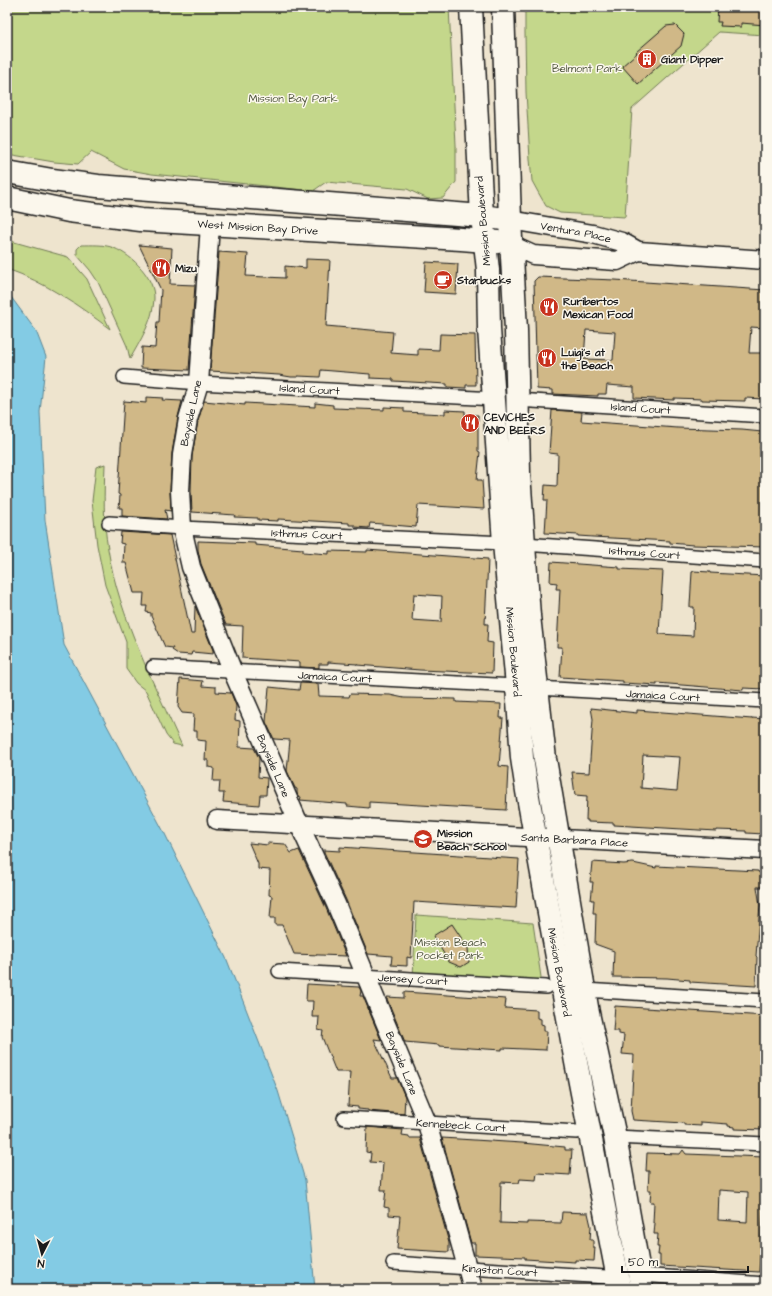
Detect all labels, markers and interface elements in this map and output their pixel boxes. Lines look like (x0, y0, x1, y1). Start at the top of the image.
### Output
building icon: Giant Dipper (636, 48, 658, 70)
place label: Giant Dipper (661, 52, 724, 68)
park label: Belmont Park (552, 61, 622, 76)
park label: Mission Bay Park (249, 91, 338, 107)
street label: Mission Boulevard (472, 175, 494, 266)
street label: West Mission Bay Drive (197, 216, 319, 238)
street label: Ventura Place (539, 218, 613, 246)
restaurant icon: Mizu (150, 257, 172, 279)
place label: Mizu (175, 261, 197, 276)
cafe icon: Starbucks (432, 269, 454, 291)
place label: Starbucks (456, 273, 512, 288)
place label: Ruribertos Mexican Food (563, 294, 633, 322)
restaurant icon: Ruribertos Mexican Food (538, 296, 560, 318)
place label: Luigi's at the Beach (560, 345, 614, 373)
restaurant icon: Luigi's at the Beach (536, 347, 558, 369)
street label: Bayside Lane (177, 378, 206, 448)
street label: Island Court (279, 380, 341, 398)
street label: Island Court (610, 399, 672, 417)
place label: CEVICHES AND BEERS (484, 410, 545, 438)
restaurant icon: CEVICHES AND BEERS (459, 412, 481, 434)
street label: Isthmus Court (271, 525, 343, 543)
street label: Isthmus Court (609, 543, 681, 563)
street label: Mission Boulevard (502, 606, 525, 697)
street label: Jamaica Court (297, 667, 373, 686)
street label: Jamaica Court (625, 686, 701, 705)
street label: Bayside Lane (253, 732, 294, 800)
place label: Mission Beach School (437, 826, 507, 854)
school or university icon: Mission Beach School (412, 828, 434, 850)
street label: Santa Barbara Place (520, 829, 629, 850)
street label: Mission Boulevard (544, 926, 575, 1018)
park label: Mission Beach Pocket Park (414, 935, 486, 963)
street label: Jersey Court (377, 969, 449, 989)
street label: Bayside Lane (382, 1029, 422, 1097)
street label: Kennebeck Court (415, 1115, 507, 1135)
north arrow (22, 1234, 62, 1274)
scale bar (622, 1248, 748, 1274)
text: 50 m (628, 1254, 659, 1271)
text: N (37, 1256, 45, 1271)
street label: Kingston Court (462, 1260, 539, 1280)

